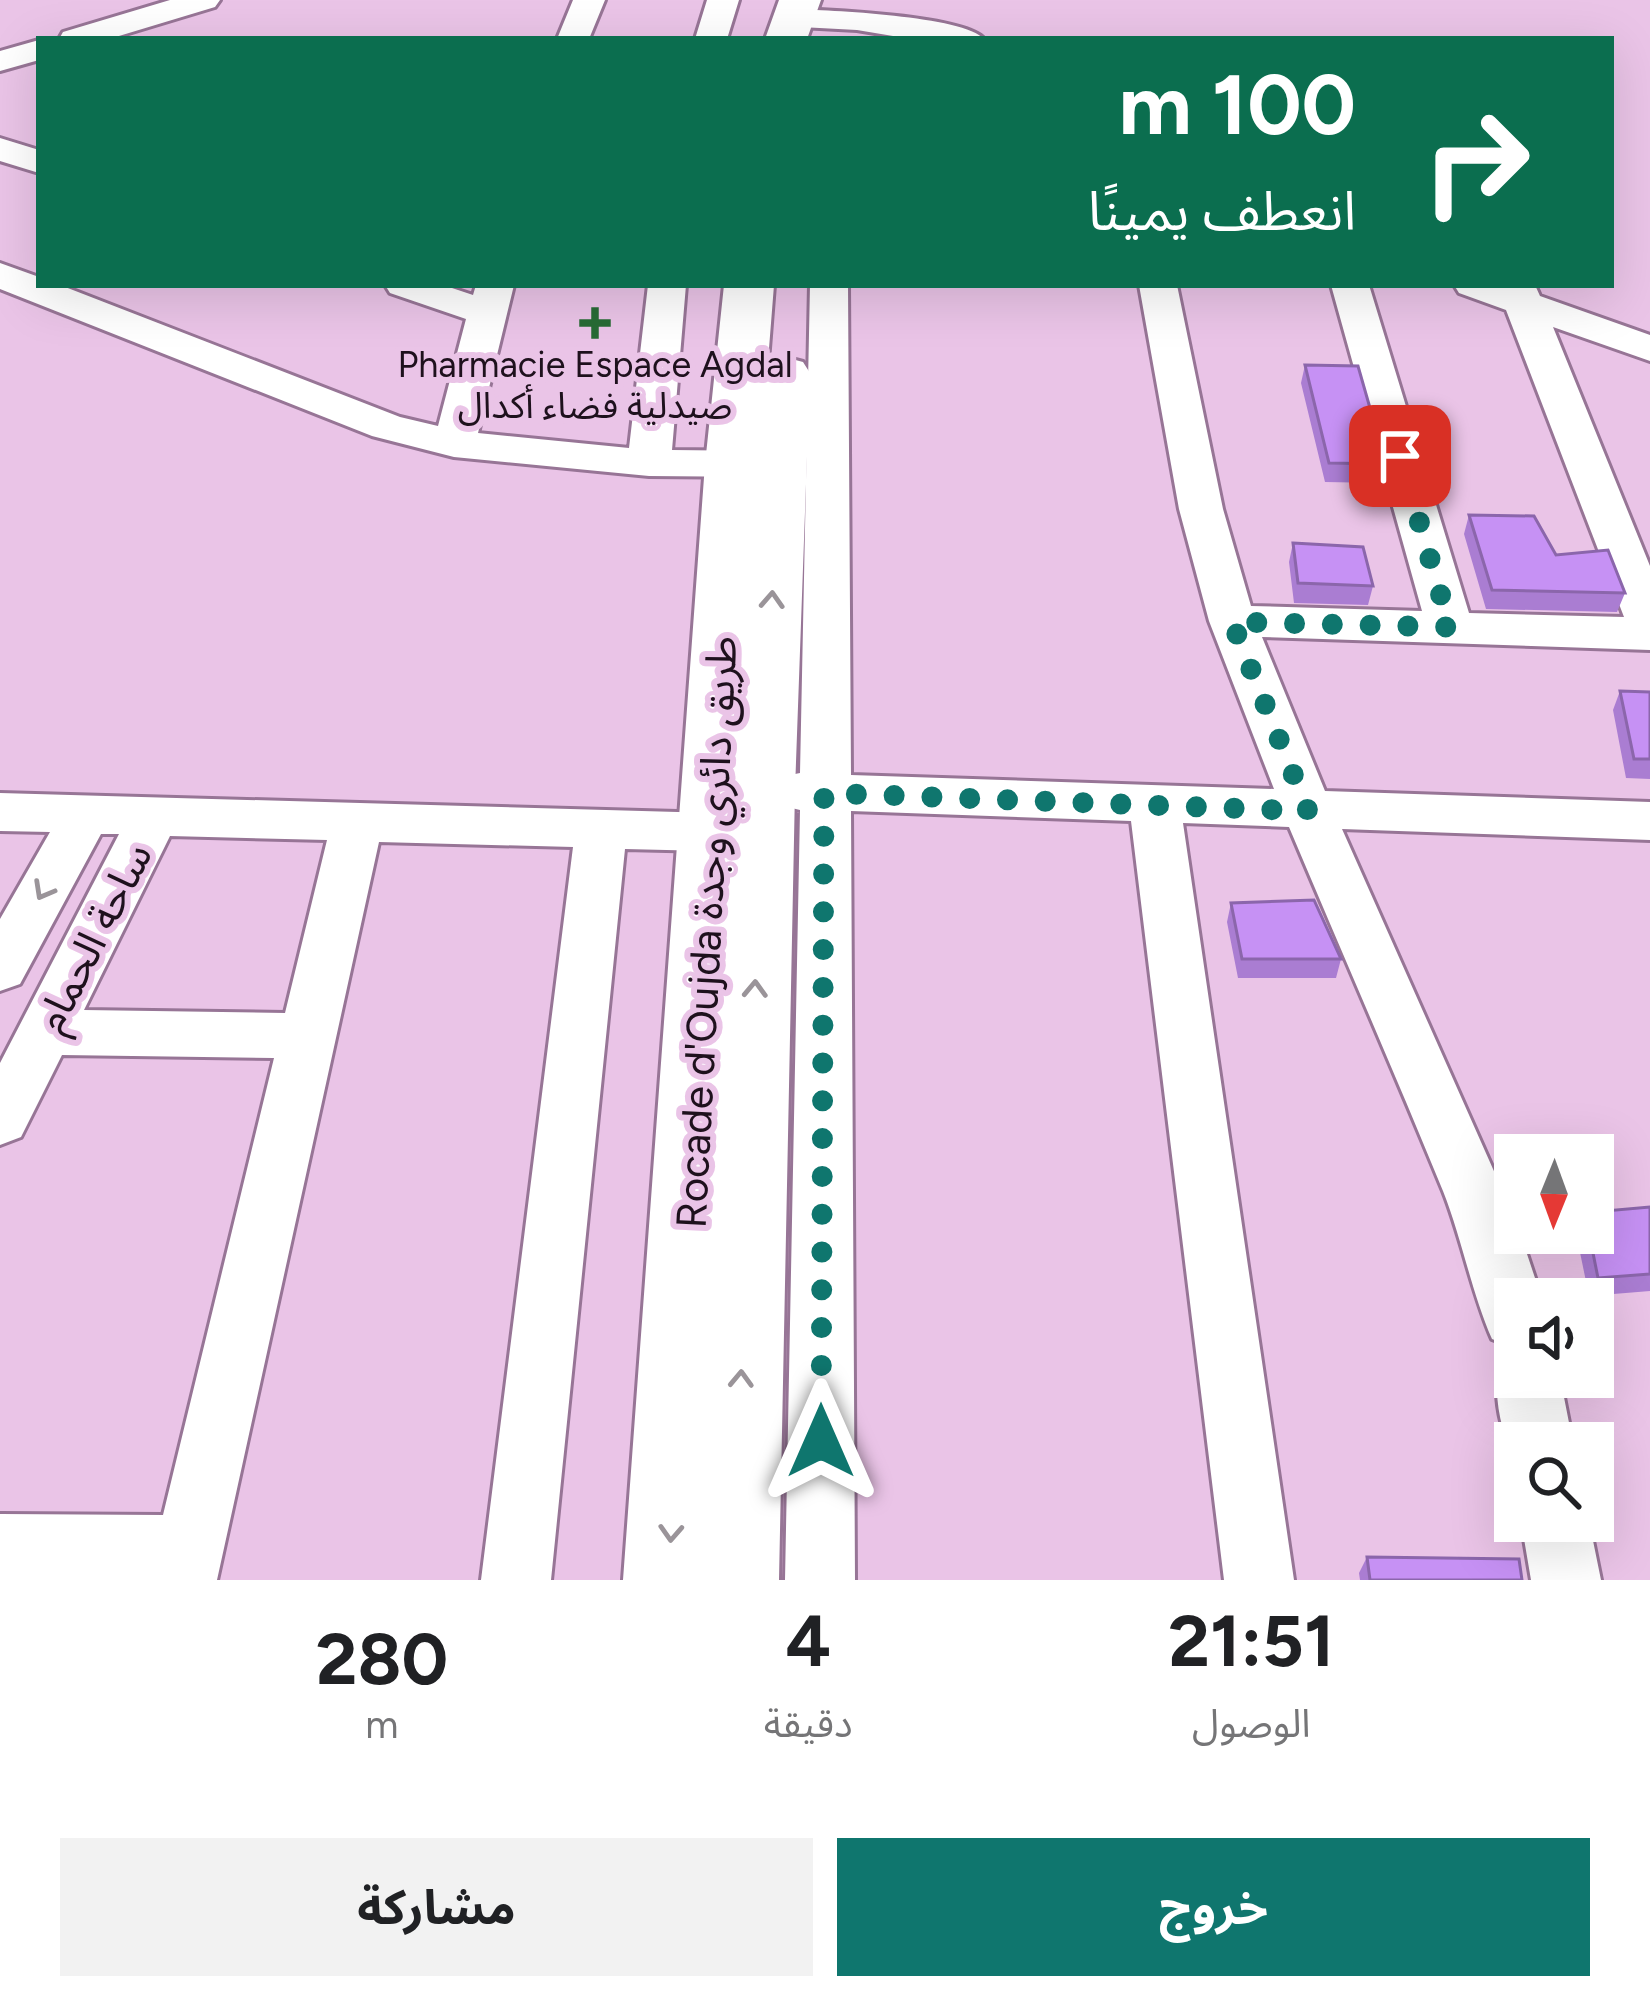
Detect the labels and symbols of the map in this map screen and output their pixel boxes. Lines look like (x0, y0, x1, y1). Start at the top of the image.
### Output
marker: Pharmacie Espace Agdal صيدلية فضاء أكدال (582, 310, 608, 336)
place label: Pharmacie Espace Agdal صيدلية فضاء أكدال (397, 343, 793, 427)
pin (1349, 405, 1451, 507)
one-way arrow (759, 590, 785, 609)
street label: Rocade d'Oujda طريق دائري وجدة (666, 634, 754, 1230)
street label: ساحة الحمام (24, 834, 168, 1043)
one-way arrow (34, 879, 57, 900)
one-way arrow (742, 979, 768, 998)
north arrow (1494, 1134, 1614, 1254)
one-way arrow (728, 1369, 754, 1388)
position arrow (758, 1378, 884, 1504)
one-way arrow (658, 1524, 684, 1543)

